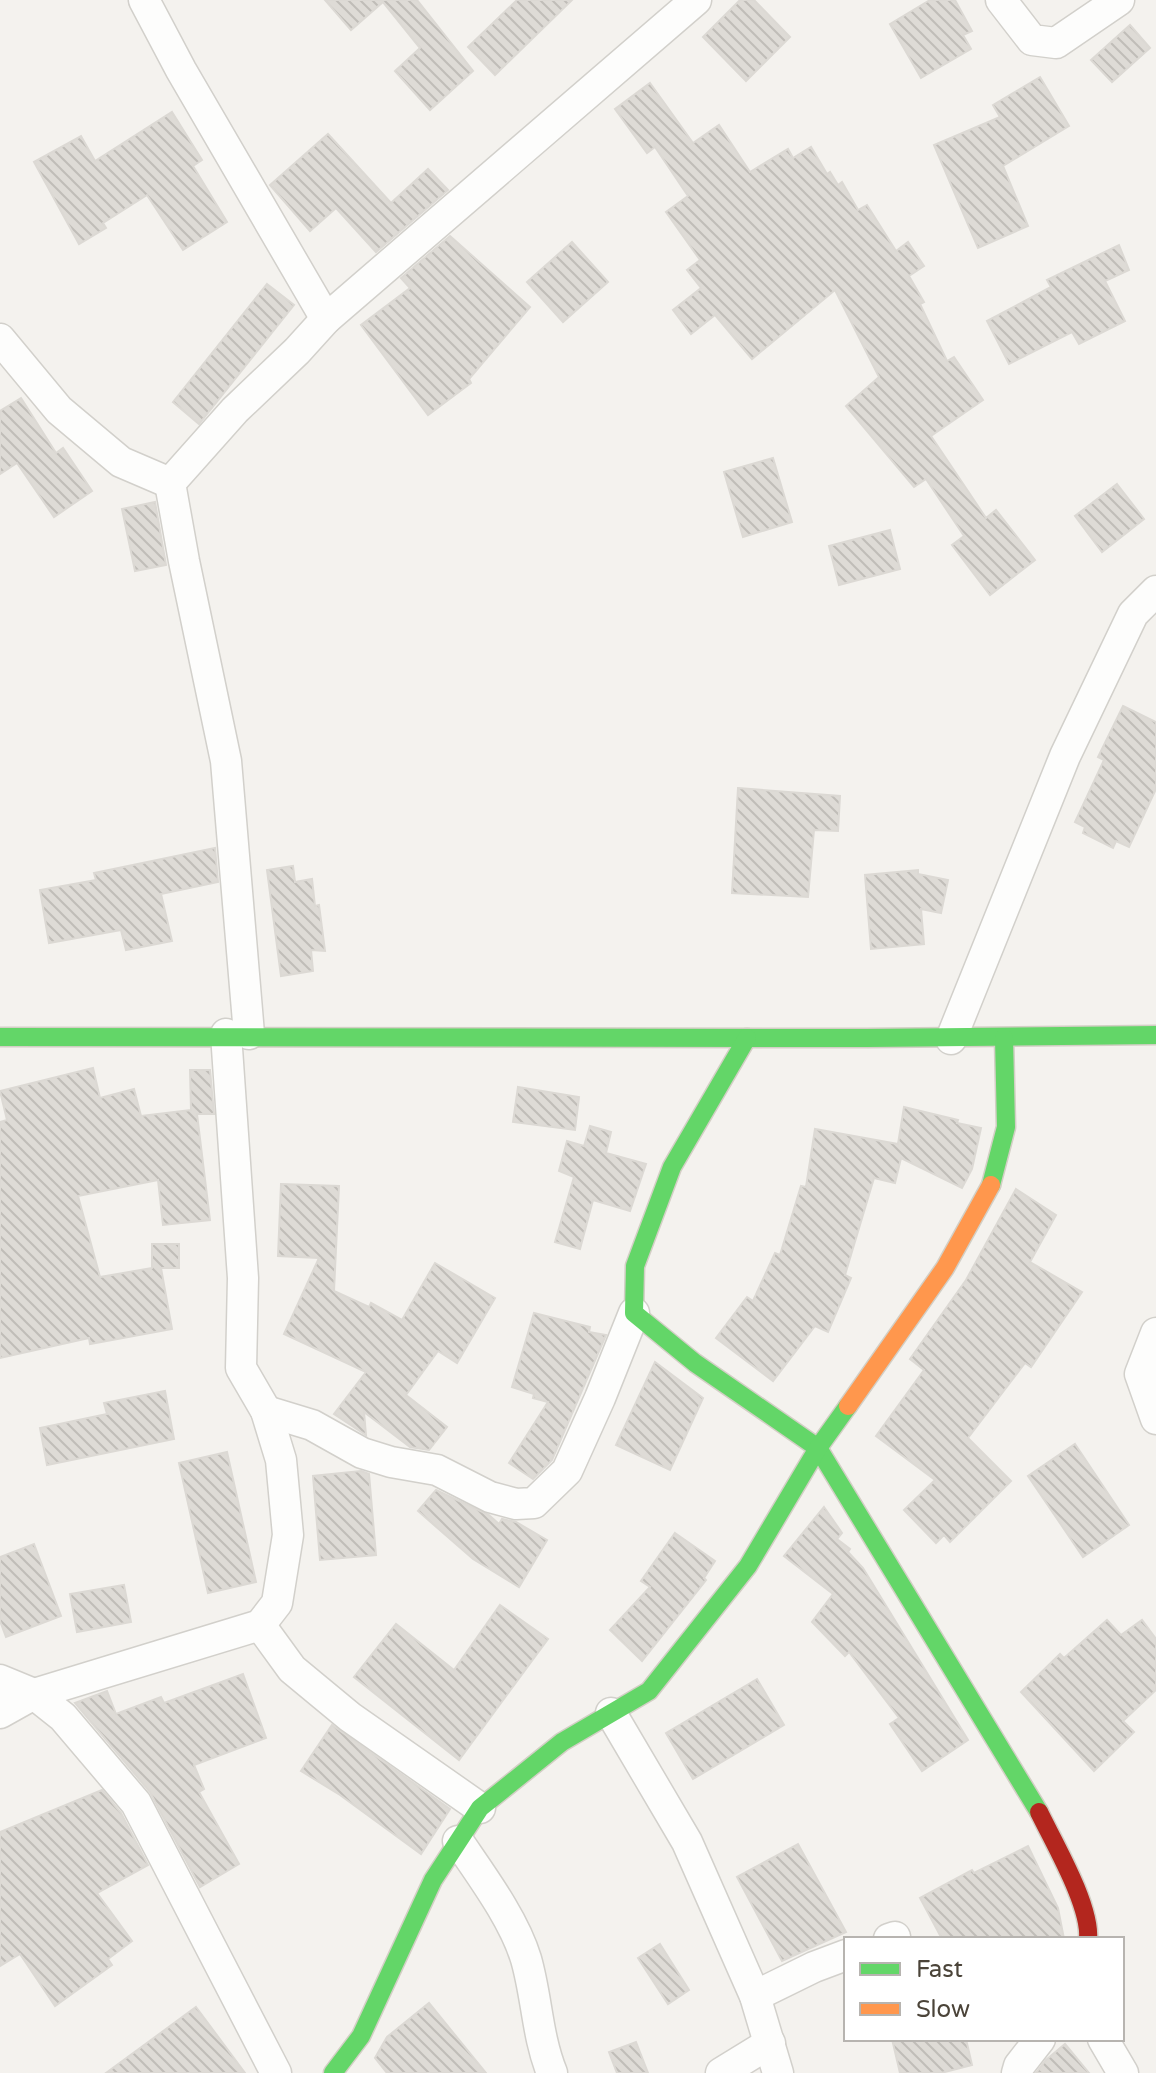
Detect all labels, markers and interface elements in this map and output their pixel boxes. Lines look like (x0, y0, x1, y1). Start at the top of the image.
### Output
legend (844, 1937, 1124, 2041)
text: Fast (916, 1955, 963, 1984)
text: Slow (916, 1995, 970, 2024)

